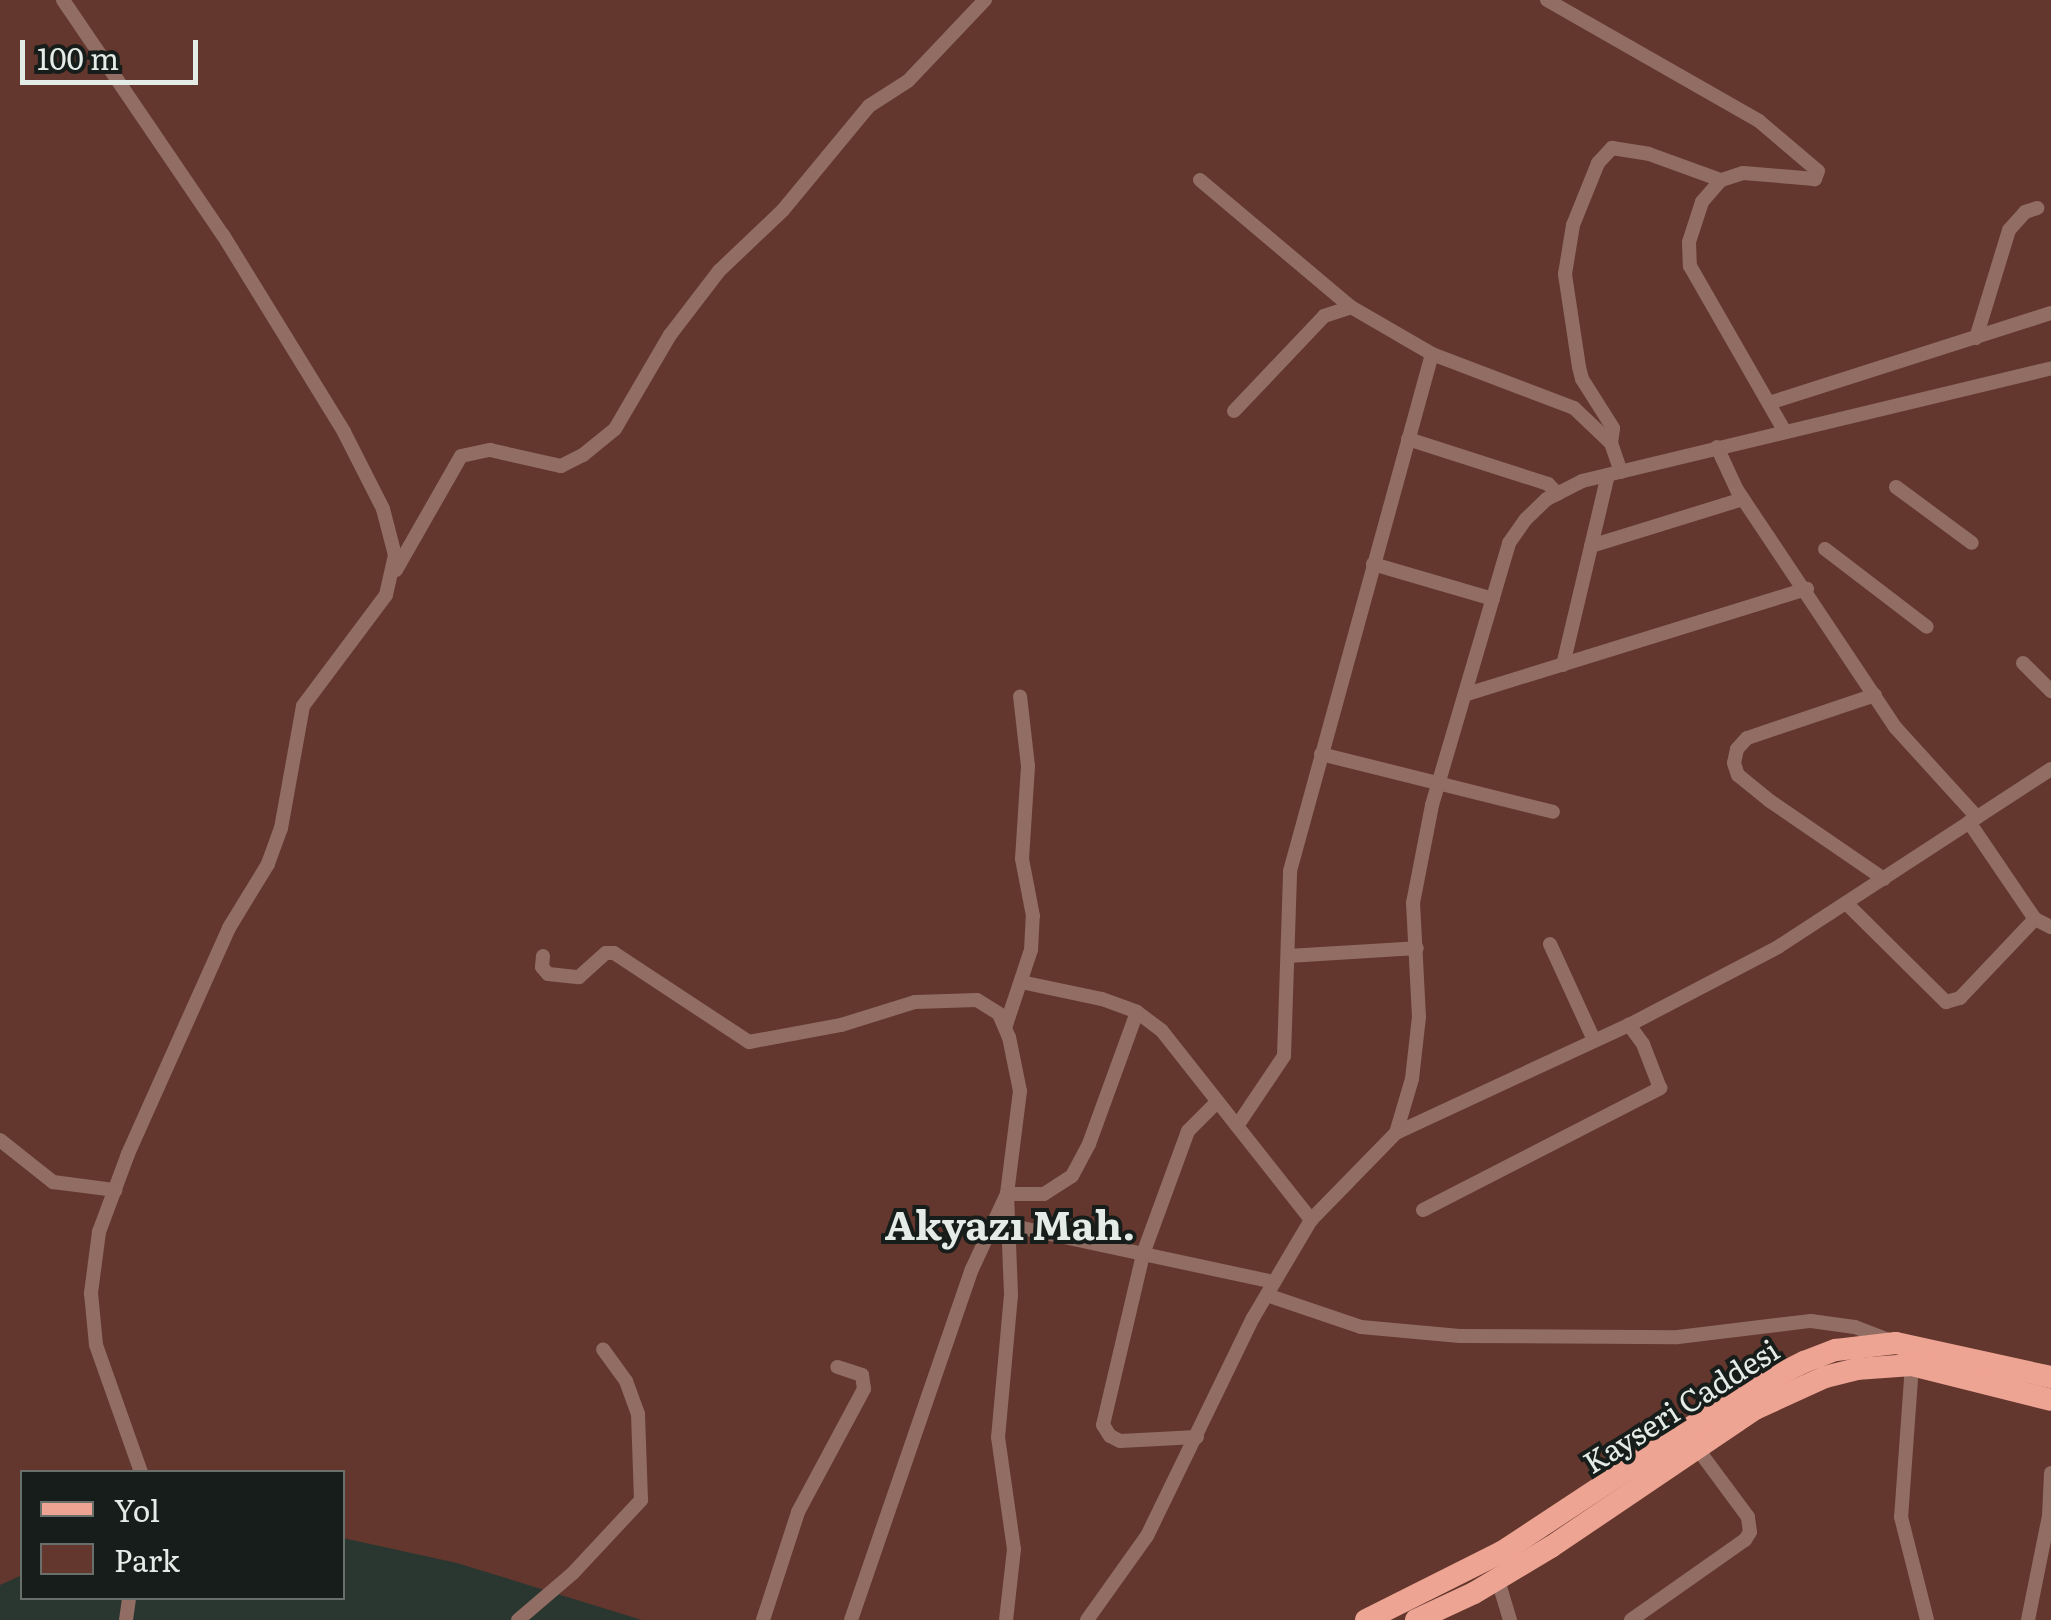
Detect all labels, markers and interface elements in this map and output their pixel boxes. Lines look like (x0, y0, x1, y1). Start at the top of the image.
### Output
scale bar (25, 20, 202, 82)
text: 100 m (37, 35, 119, 79)
district label: Akyazı Mah. (885, 1199, 1135, 1247)
street label: Kayseri Caddesi (1576, 1330, 1784, 1480)
legend (20, 1470, 345, 1600)
text: Yol (114, 1487, 160, 1531)
text: Park (114, 1537, 180, 1581)

